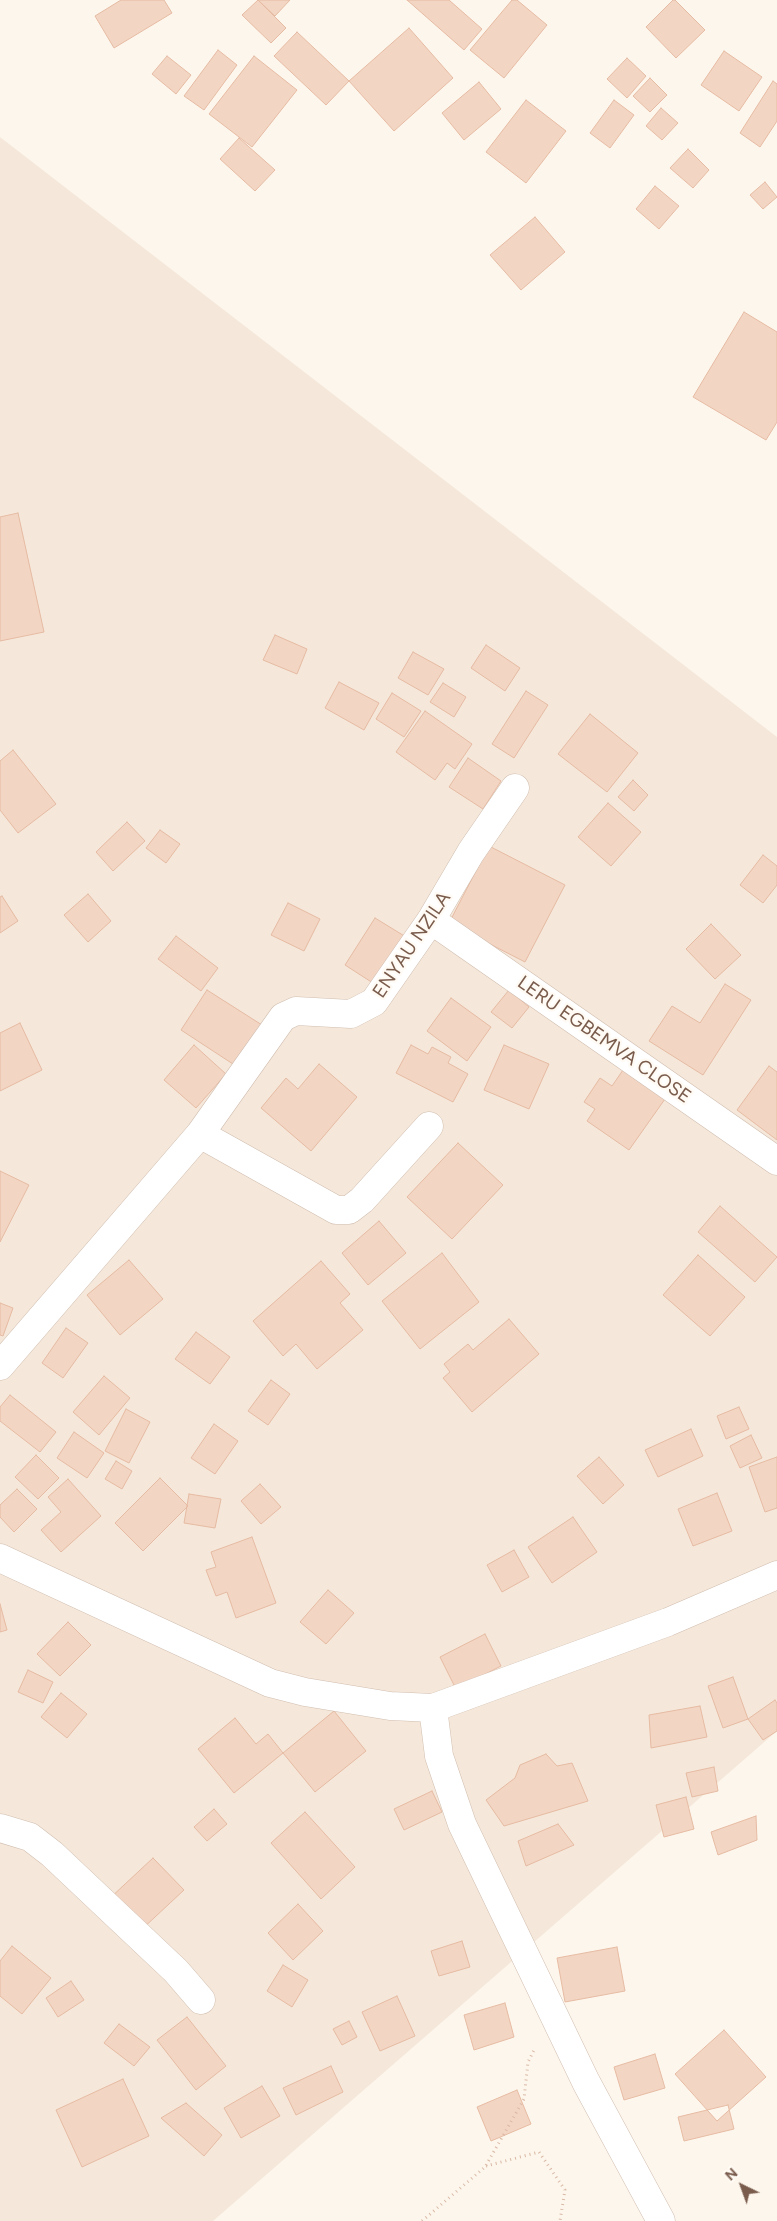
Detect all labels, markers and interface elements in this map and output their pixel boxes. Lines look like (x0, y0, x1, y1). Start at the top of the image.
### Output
street label: ENYAU NZILA (368, 888, 456, 1002)
street label: LERU EGBEMVA CLOSE (513, 971, 695, 1109)
north arrow (717, 2161, 767, 2211)
text: N (722, 2165, 741, 2184)

